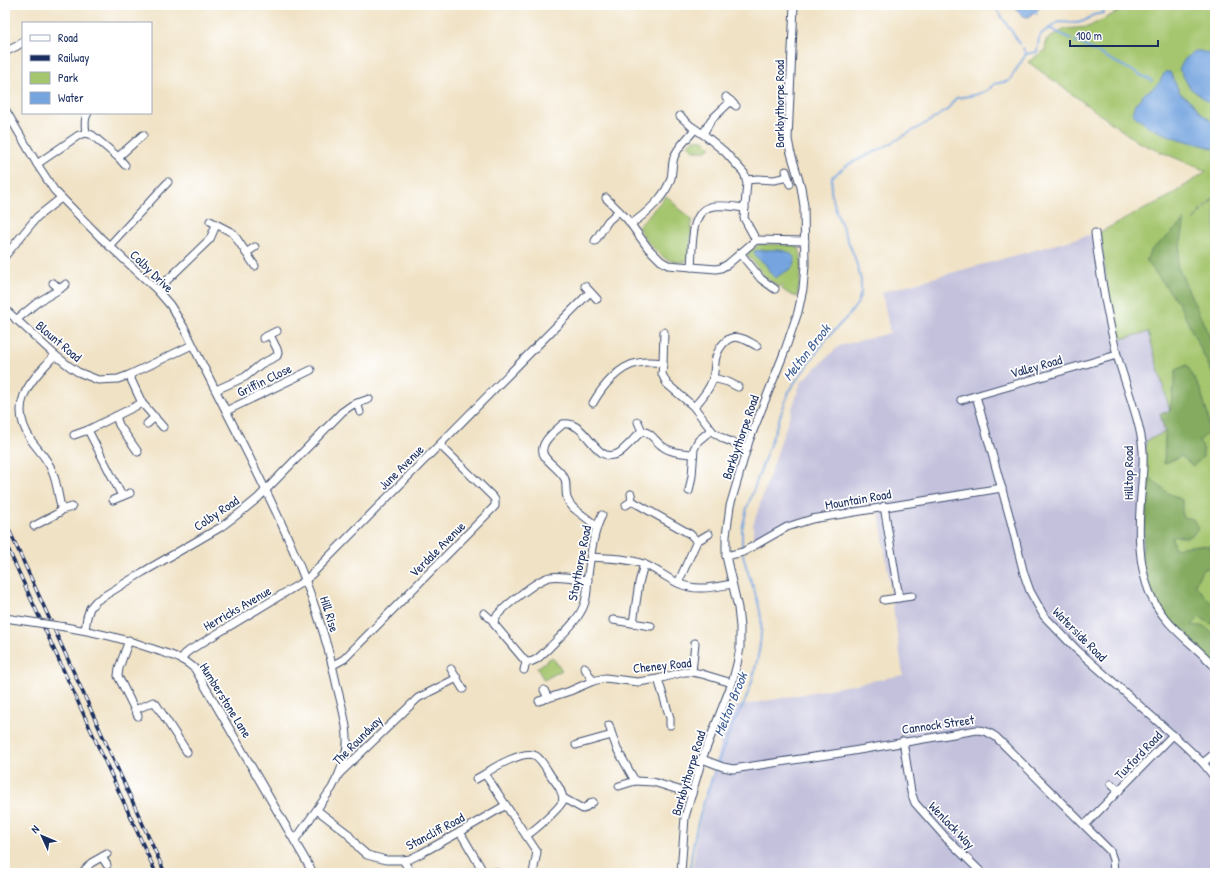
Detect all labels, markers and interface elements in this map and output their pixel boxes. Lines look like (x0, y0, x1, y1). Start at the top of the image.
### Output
legend (22, 22, 152, 114)
scale bar (1070, 22, 1158, 48)
text: 100 m (1076, 27, 1102, 44)
text: Road (58, 29, 78, 46)
text: Railway (58, 49, 89, 66)
street label: Barkbythorpe Road (770, 60, 788, 148)
text: Park (58, 69, 78, 86)
text: Water (58, 89, 84, 106)
street label: Colby Drive (126, 246, 178, 296)
street label: Blount Road (32, 316, 86, 366)
water label: Melton Brook (778, 319, 835, 384)
street label: Valley Road (1008, 350, 1064, 382)
street label: Griffin Close (234, 359, 294, 401)
street label: Barkbythorpe Road (717, 392, 763, 482)
street label: June Avenue (374, 440, 428, 494)
street label: Hilltop Road (1119, 446, 1137, 500)
street label: Mountain Road (824, 484, 892, 514)
street label: Colby Road (190, 491, 242, 535)
street label: Verdale Avenue (405, 517, 469, 581)
street label: Staythorpe Road (563, 524, 595, 602)
street label: Herricks Avenue (200, 581, 274, 635)
street label: Hill Rise (316, 594, 344, 634)
street label: Waterside Road (1049, 603, 1111, 665)
street label: Cheney Road (632, 653, 692, 677)
street label: Humberstone Lane (196, 659, 256, 741)
water label: Melton Brook (709, 668, 752, 739)
street label: Cannock Street (901, 710, 976, 738)
street label: The Roundway (328, 711, 386, 769)
street label: Tuxford Road (1110, 727, 1166, 783)
street label: Barkbythorpe Road (667, 728, 709, 818)
street label: Wenlock Way (925, 797, 980, 853)
street label: Stancliff Road (403, 808, 467, 854)
north arrow (22, 816, 62, 856)
text: N (28, 822, 42, 836)

